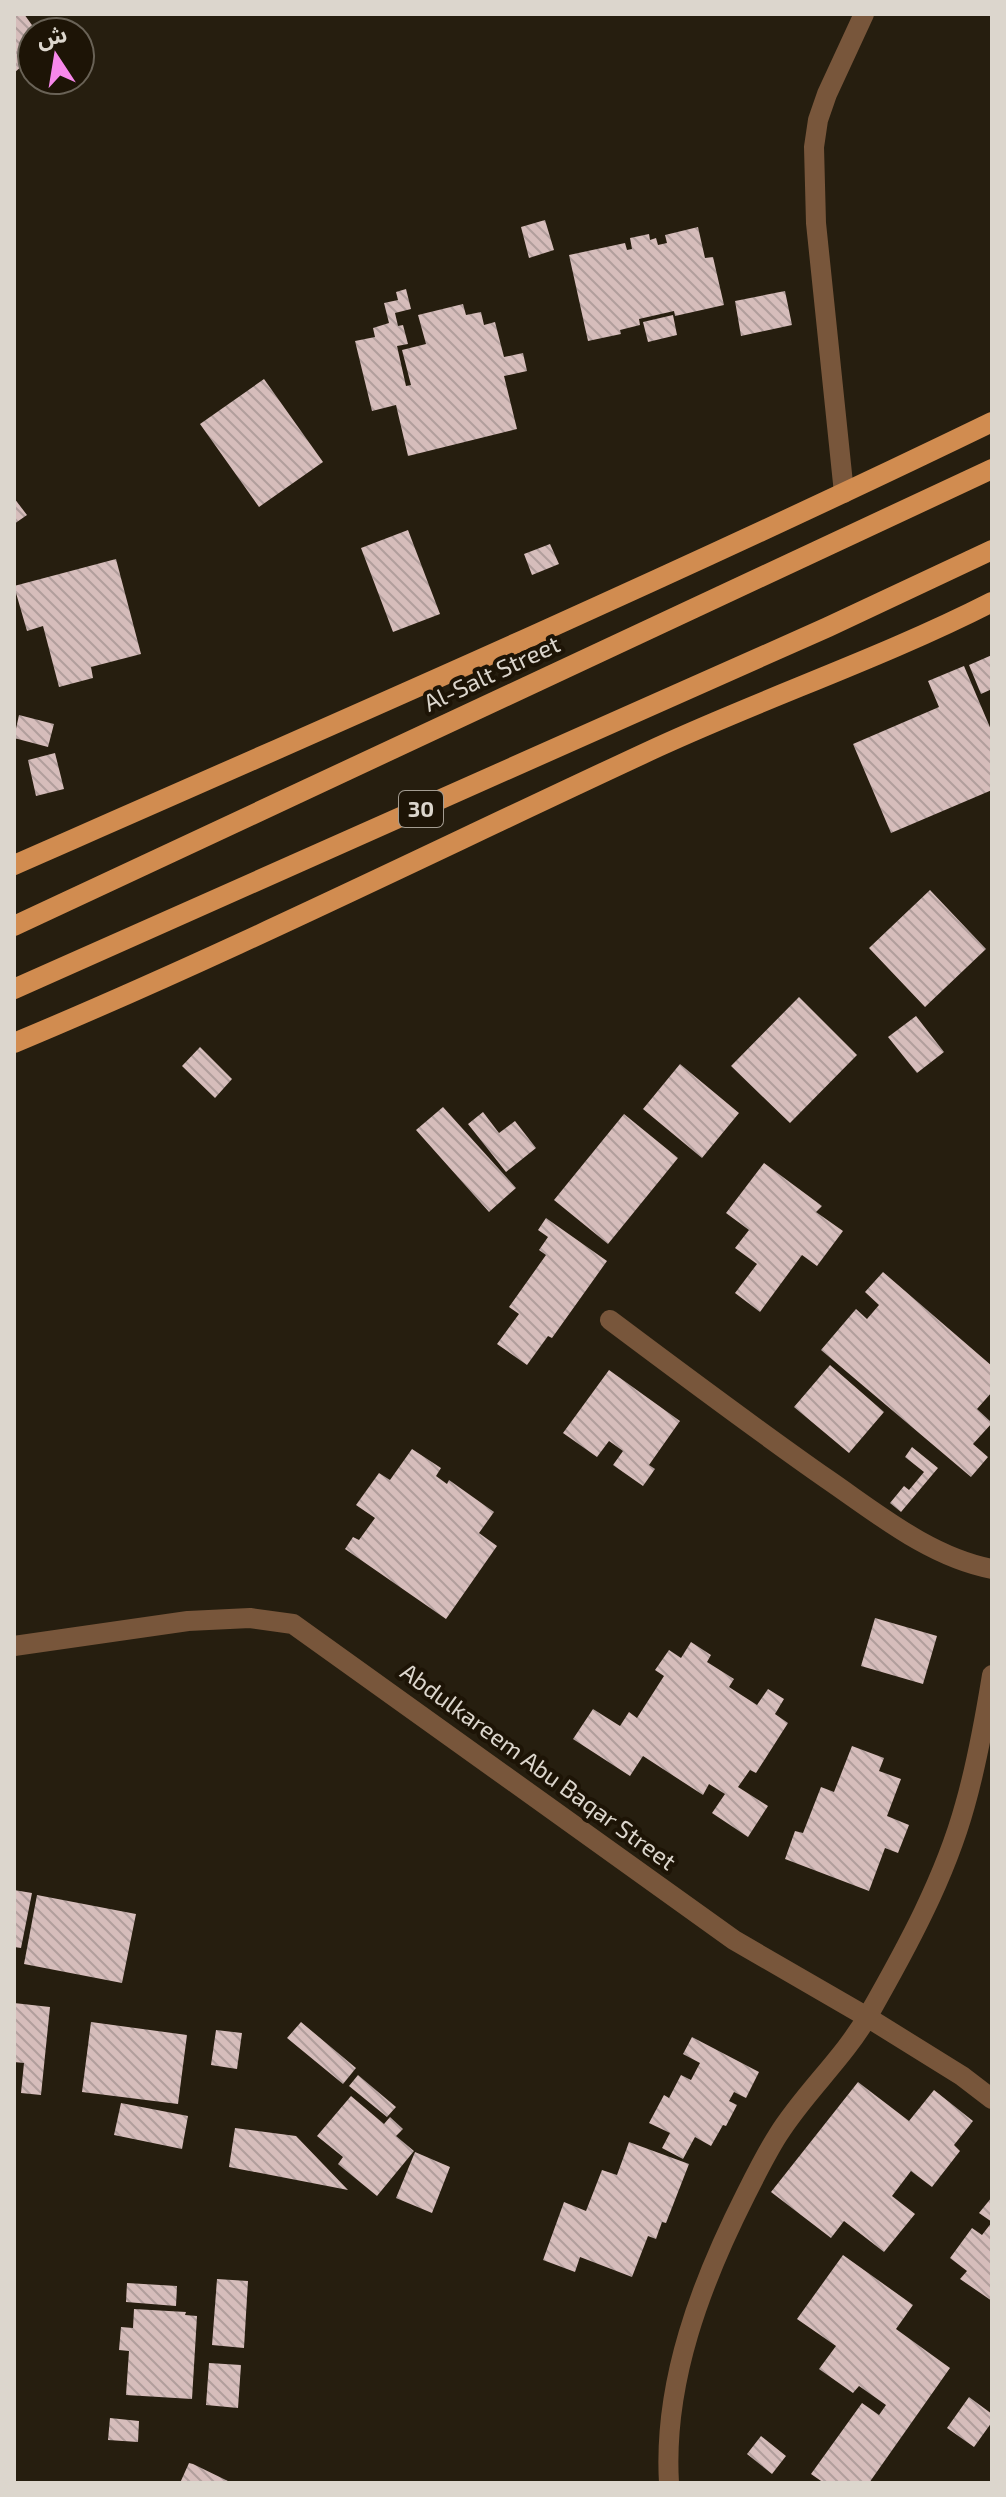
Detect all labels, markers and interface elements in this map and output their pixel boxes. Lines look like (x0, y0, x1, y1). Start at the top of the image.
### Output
north arrow (16, 16, 96, 96)
text: ش (34, 20, 69, 52)
street label: Al-Salt Street (419, 628, 564, 717)
road number: 30 (399, 791, 443, 827)
street label: Abdulkareem Abu Baqar Street (396, 1656, 682, 1875)

